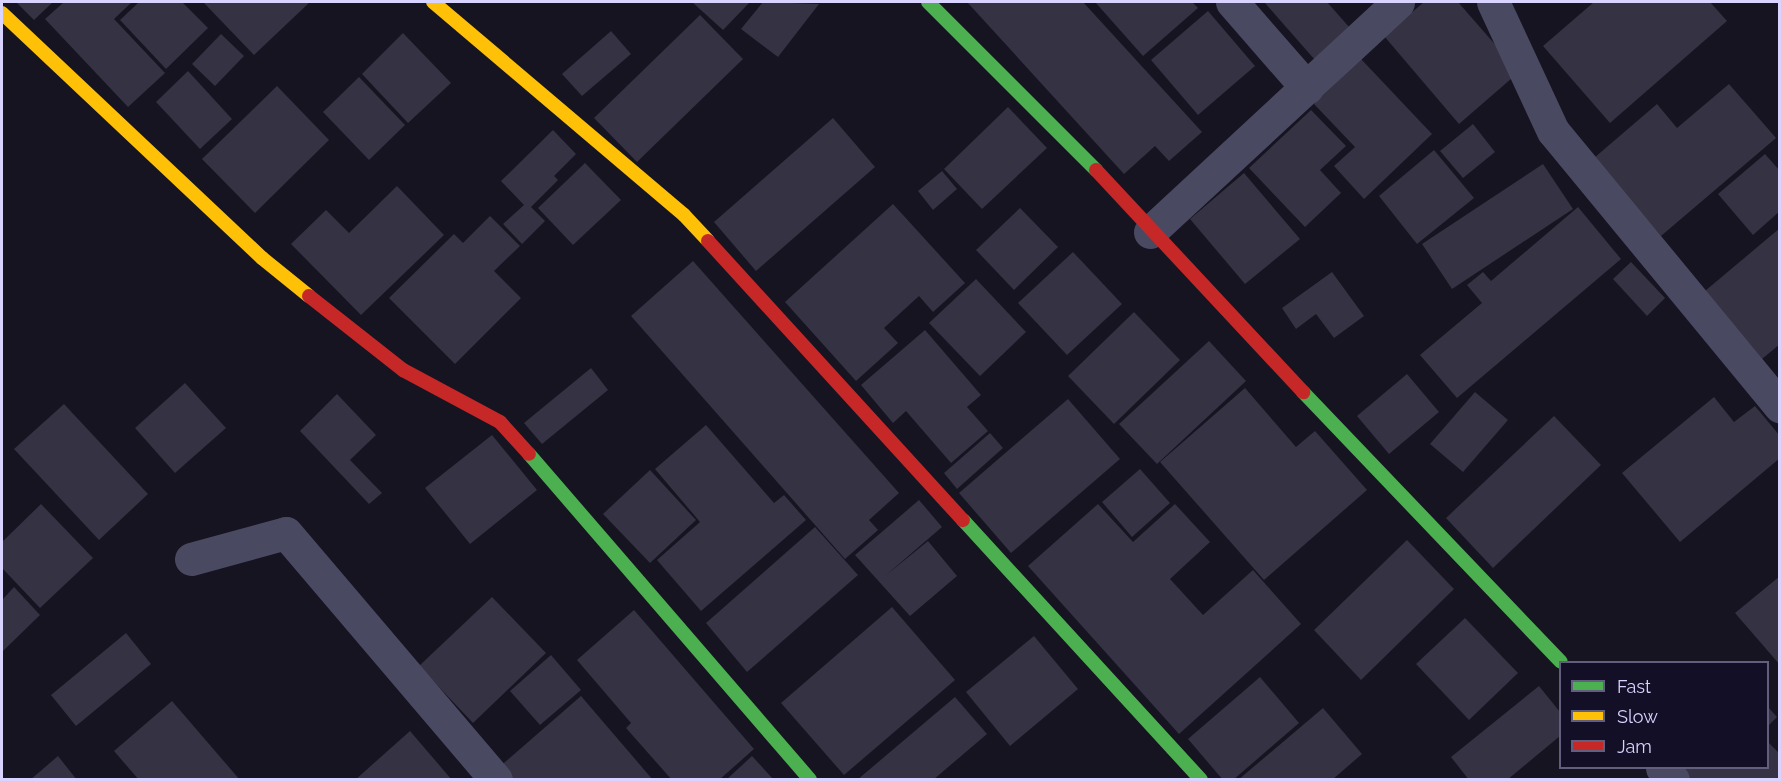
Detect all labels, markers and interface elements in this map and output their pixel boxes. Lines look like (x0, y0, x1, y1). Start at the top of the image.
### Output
legend (1559, 661, 1769, 769)
text: Fast (1617, 676, 1651, 697)
text: Slow (1617, 706, 1658, 727)
text: Jam (1617, 736, 1652, 757)

